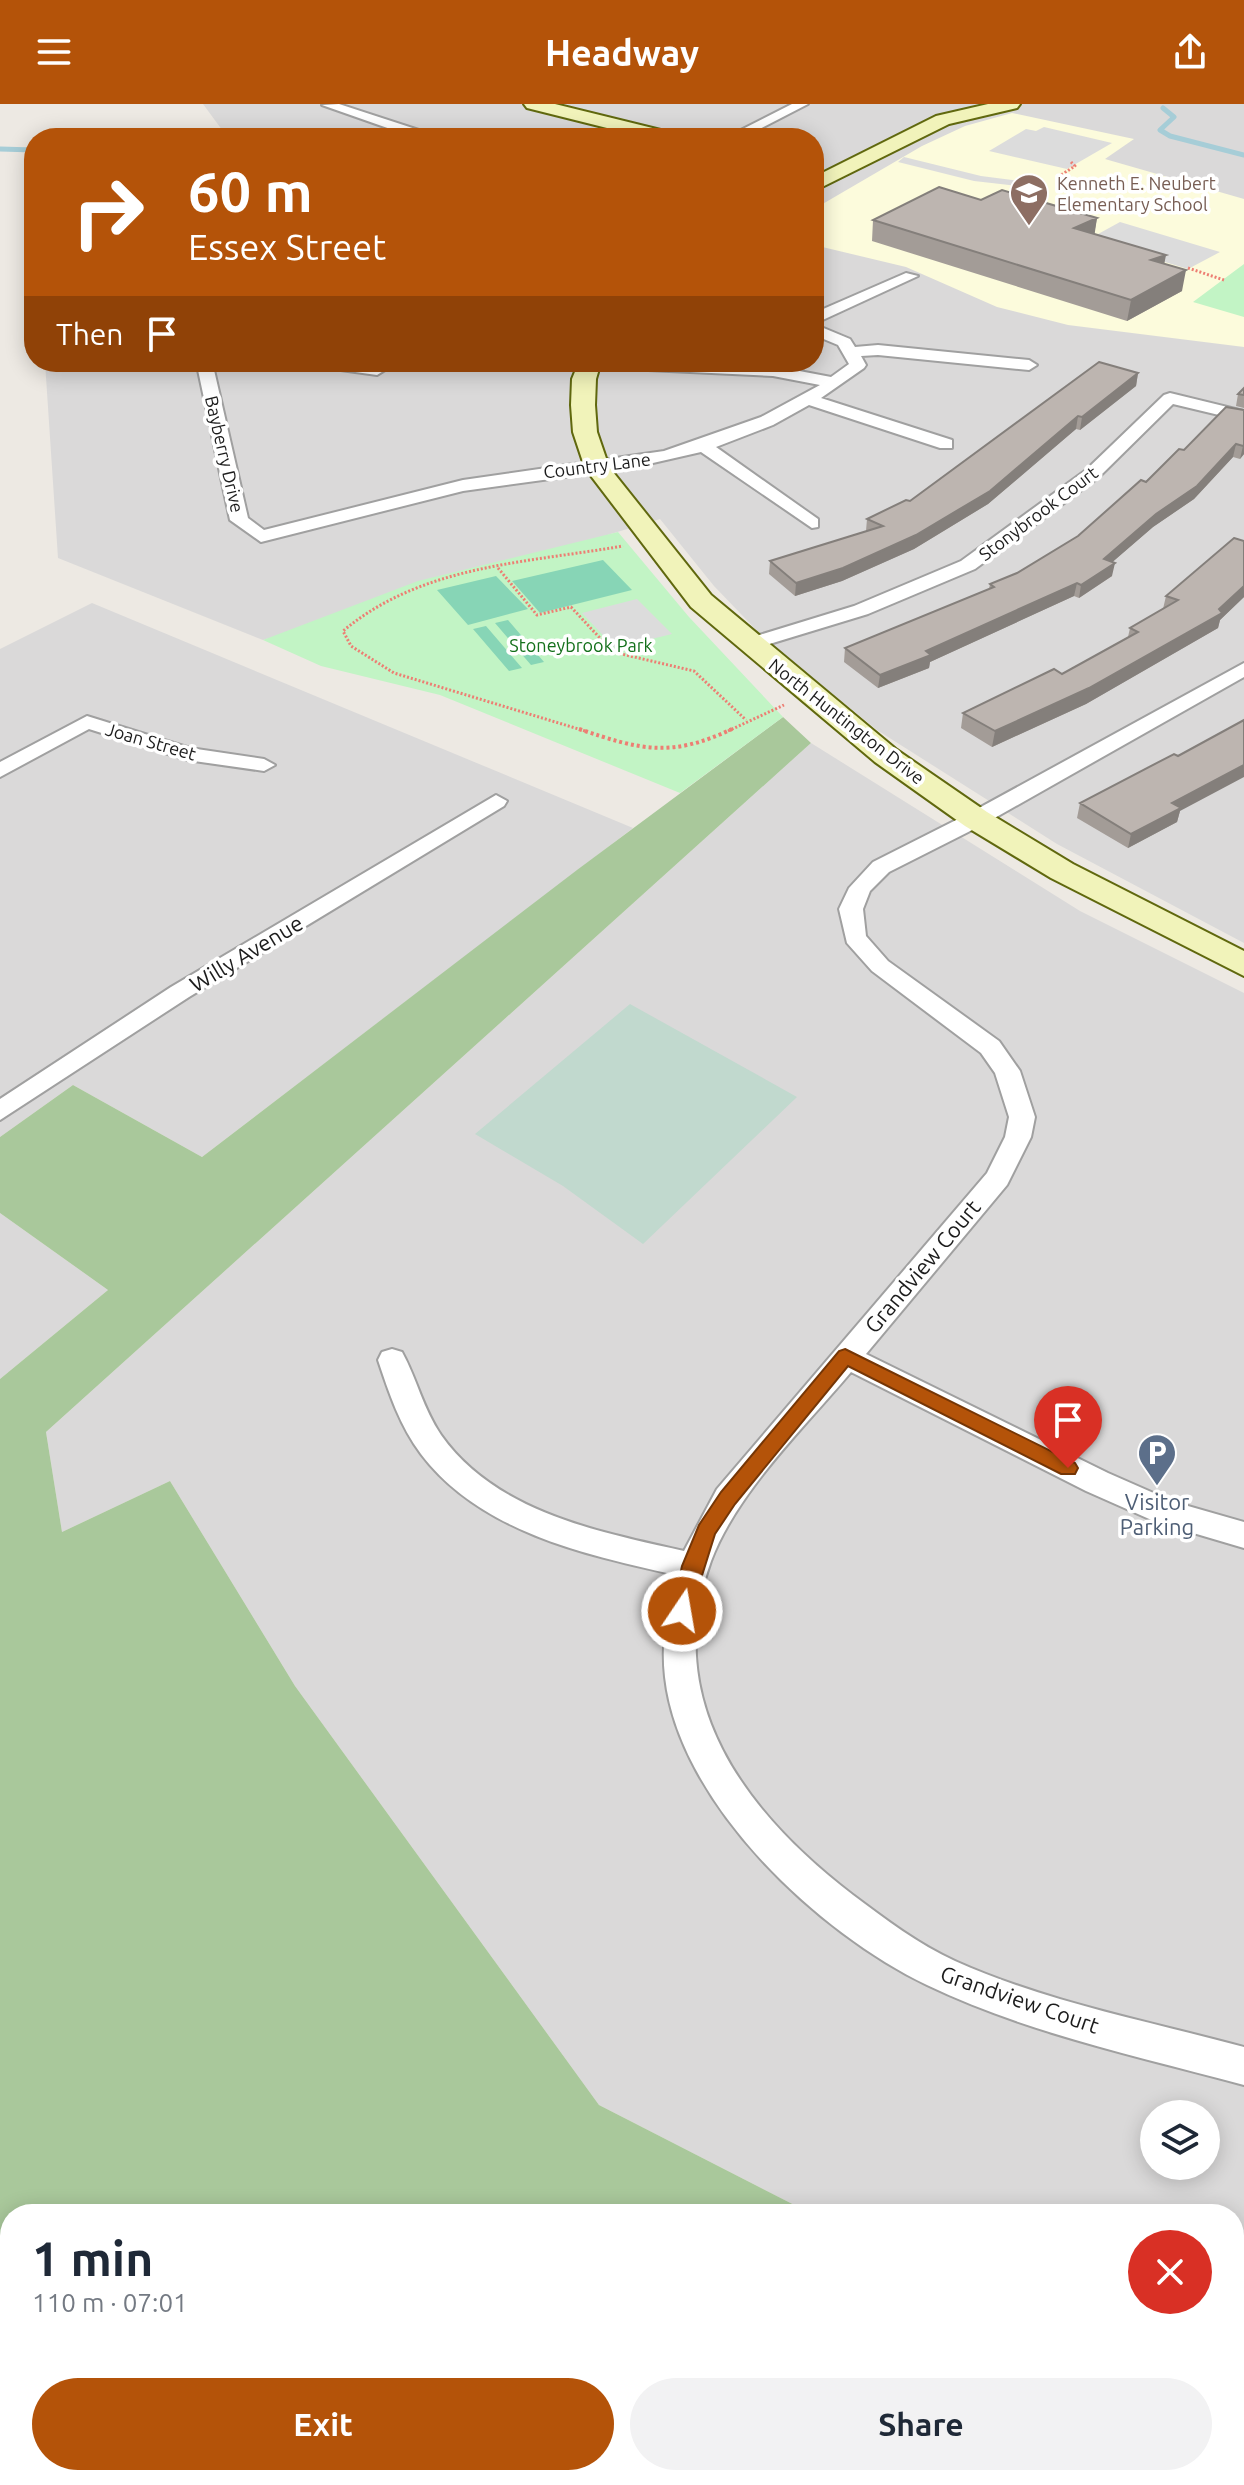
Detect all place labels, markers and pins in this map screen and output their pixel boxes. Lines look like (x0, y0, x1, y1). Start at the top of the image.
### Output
school or university icon: Kenneth E. Neubert Elementary School (1008, 172, 1050, 227)
place label: Kenneth E. Neubert Elementary School (1057, 173, 1216, 214)
pin (1034, 1386, 1102, 1468)
parking icon: Visitor Parking (1136, 1432, 1178, 1487)
place label: Visitor Parking (1120, 1489, 1194, 1539)

